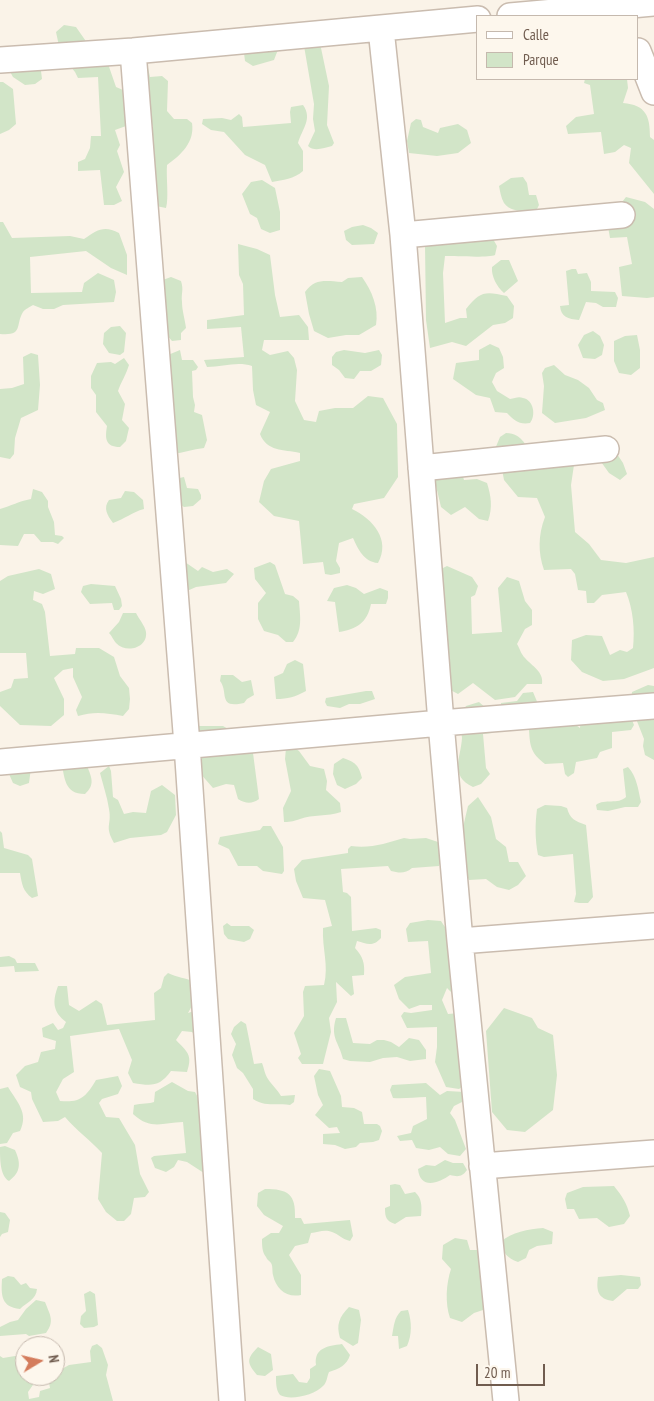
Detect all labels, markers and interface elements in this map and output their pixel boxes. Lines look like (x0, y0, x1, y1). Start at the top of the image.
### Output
legend (477, 15, 639, 80)
text: Calle (523, 25, 549, 44)
text: Parque (523, 50, 559, 69)
north arrow (15, 1336, 65, 1386)
text: N (44, 1354, 63, 1364)
scale bar (479, 1354, 548, 1386)
text: 20 m (484, 1363, 510, 1382)

